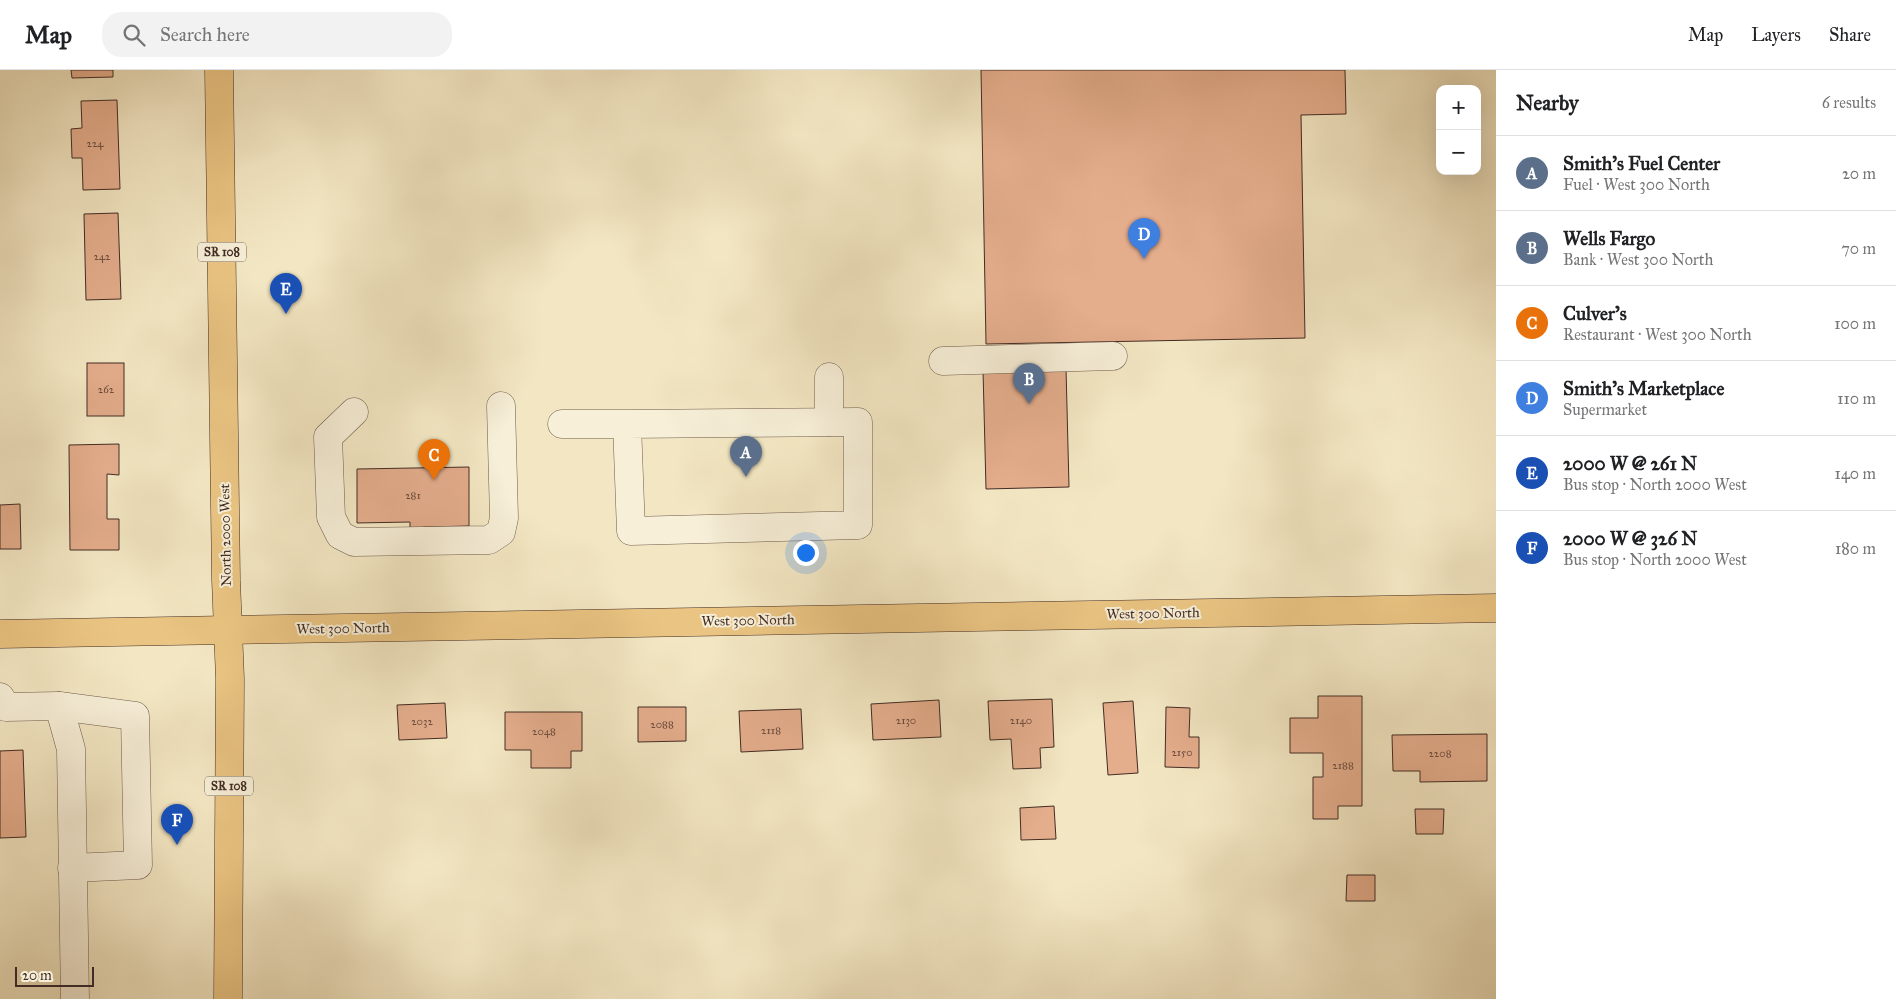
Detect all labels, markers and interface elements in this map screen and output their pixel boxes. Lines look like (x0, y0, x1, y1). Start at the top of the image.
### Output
search box (102, 12, 452, 57)
text: Map (25, 20, 72, 50)
icon: search (120, 21, 148, 49)
text: Search here (160, 23, 250, 46)
text: Map (1688, 24, 1723, 46)
text: Layers (1751, 24, 1801, 46)
text: Share (1829, 24, 1871, 46)
map controls (1436, 85, 1481, 175)
button: + (1436, 85, 1481, 130)
text: Nearby (1516, 90, 1579, 116)
text: 6 results (1822, 93, 1876, 112)
button: − (1436, 130, 1481, 175)
house number: 224 (87, 137, 104, 150)
text: Smith's Fuel Center (1563, 152, 1720, 175)
text: A (1527, 164, 1537, 183)
text: 20 m (1842, 164, 1876, 183)
text: Fuel · West 300 North (1563, 175, 1710, 194)
pin: D (1128, 218, 1160, 259)
text: Wells Fargo (1563, 227, 1655, 250)
text: B (1527, 239, 1537, 258)
text: 70 m (1841, 239, 1876, 258)
road number: SR 108 (198, 242, 246, 262)
house number: 242 (94, 250, 111, 263)
text: Bank · West 300 North (1563, 250, 1713, 269)
pin: E (270, 273, 302, 314)
text: Culver's (1563, 302, 1627, 325)
text: C (1527, 314, 1537, 333)
text: 100 m (1834, 314, 1876, 333)
text: Restaurant · West 300 North (1563, 325, 1752, 344)
pin: B (1013, 363, 1045, 404)
text: Smith's Marketplace (1563, 377, 1724, 400)
house number: 262 (98, 383, 115, 396)
text: D (1526, 389, 1538, 408)
text: 110 m (1837, 389, 1876, 408)
text: Supermarket (1563, 400, 1647, 419)
pin: A (730, 436, 762, 477)
pin: C (418, 439, 450, 480)
text: 2000 W @ 261 N (1563, 452, 1697, 475)
text: E (1526, 464, 1538, 483)
text: 140 m (1835, 464, 1876, 483)
text: Bus stop · North 2000 West (1563, 475, 1747, 494)
street label: North 2000 West (216, 483, 235, 586)
house number: 281 (405, 489, 421, 502)
text: 2000 W @ 326 N (1563, 527, 1697, 550)
text: F (1527, 539, 1537, 558)
text: 180 m (1835, 539, 1876, 558)
your location (793, 540, 819, 566)
text: Bus stop · North 2000 West (1563, 550, 1747, 569)
street label: West 300 North (1106, 604, 1200, 623)
street label: West 300 North (701, 611, 795, 630)
street label: West 300 North (296, 619, 390, 638)
house number: 2130 (896, 714, 916, 727)
house number: 2140 (1010, 714, 1032, 727)
house number: 2032 (411, 715, 433, 728)
house number: 2088 (650, 718, 674, 731)
house number: 2118 (761, 724, 781, 737)
house number: 2048 (532, 725, 556, 738)
house number: 2150 (1171, 746, 1193, 759)
house number: 2208 (1428, 747, 1452, 760)
house number: 2188 (1332, 759, 1354, 772)
road number: SR 108 (205, 776, 253, 796)
pin: F (161, 804, 193, 845)
scale bar (15, 964, 94, 987)
text: 20 m (22, 967, 52, 984)

